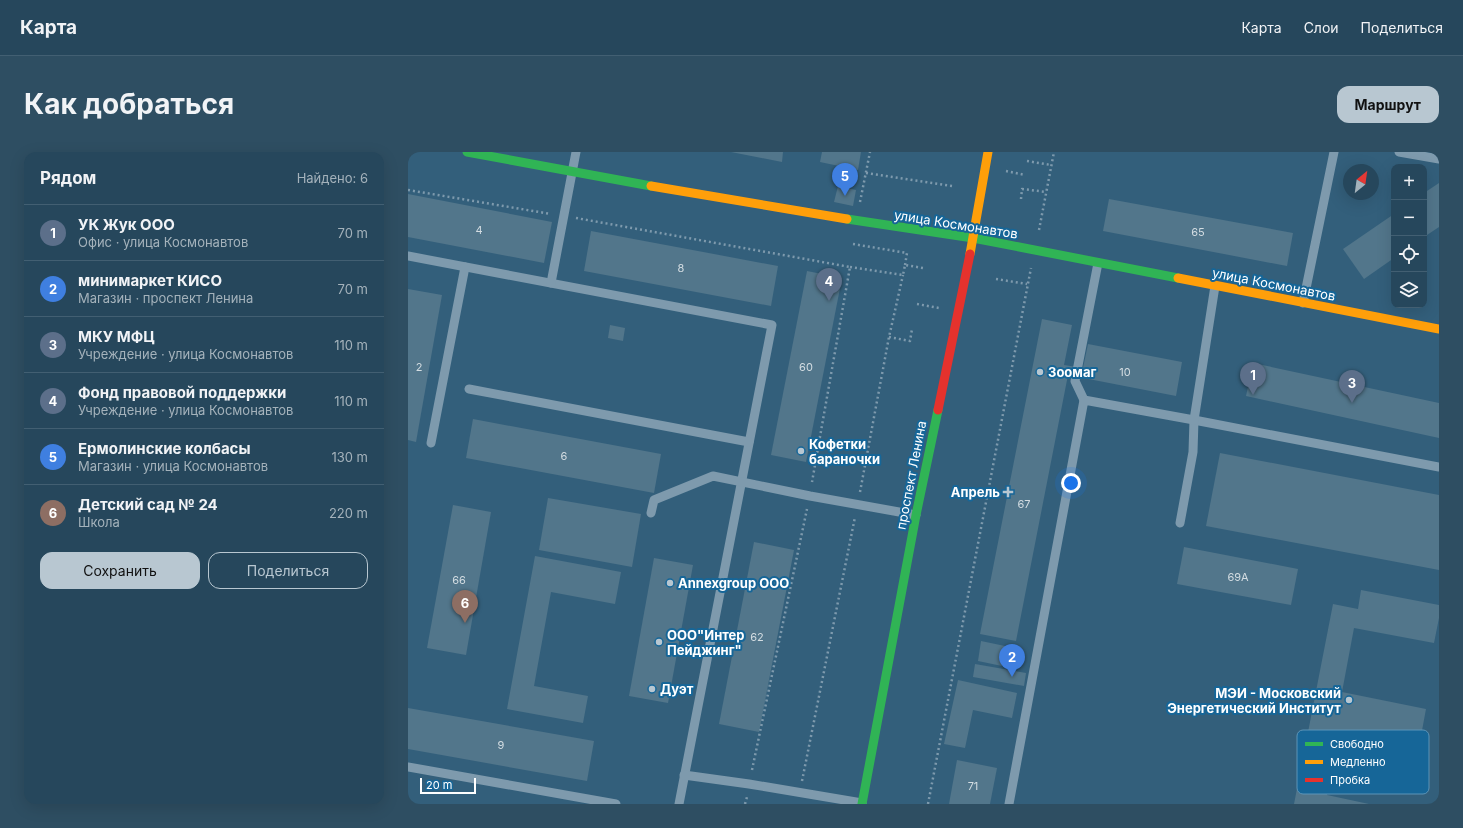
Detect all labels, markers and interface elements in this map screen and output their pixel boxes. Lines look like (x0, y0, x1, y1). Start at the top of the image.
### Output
text: Карта (20, 16, 77, 39)
text: Карта (1241, 19, 1282, 36)
text: Слои (1304, 19, 1339, 36)
text: Поделиться (1361, 19, 1443, 36)
button: Маршрут (1337, 86, 1439, 123)
text: Как добраться (24, 87, 234, 121)
pin: 5 (832, 163, 858, 196)
north arrow (1343, 164, 1379, 200)
map controls (1391, 164, 1427, 308)
button: + (1391, 164, 1427, 200)
text: Рядом (40, 168, 96, 188)
text: Найдено: 6 (297, 170, 368, 186)
button: − (1391, 200, 1427, 236)
street label: улица Космонавтов (893, 206, 1019, 242)
text: УК Жук ООО (78, 215, 175, 234)
house number: 4 (475, 223, 483, 237)
text: 1 (50, 225, 56, 241)
text: 70 m (338, 225, 368, 241)
house number: 65 (1191, 225, 1205, 239)
text: Офис · улица Космонавтов (78, 234, 248, 250)
button: locate (1391, 236, 1427, 272)
house number: 8 (678, 261, 685, 275)
street label: улица Космонавтов (1211, 264, 1337, 304)
pin: 4 (816, 268, 842, 301)
text: минимаркет КИСО (78, 271, 222, 290)
button: layers (1391, 272, 1427, 308)
text: 2 (49, 281, 57, 297)
text: 70 m (338, 281, 368, 297)
text: Магазин · проспект Ленина (78, 290, 253, 306)
text: МКУ МФЦ (78, 327, 155, 346)
text: 3 (49, 337, 57, 353)
text: 110 m (334, 337, 368, 353)
text: Учреждение · улица Космонавтов (78, 346, 293, 362)
house number: 2 (416, 360, 422, 374)
house number: 60 (799, 360, 813, 374)
pin: 1 (1240, 362, 1266, 395)
place label: Зоомаг (1048, 364, 1096, 380)
house number: 10 (1119, 365, 1131, 379)
marker: Зоомаг (1035, 367, 1045, 377)
pin: 3 (1339, 370, 1365, 403)
text: Фонд правовой поддержки (78, 383, 286, 402)
text: 4 (49, 393, 57, 409)
text: 110 m (334, 393, 368, 409)
text: Учреждение · улица Космонавтов (78, 402, 293, 418)
street label: проспект Ленина (893, 419, 929, 531)
place label: Кофетки бараночки (809, 436, 880, 467)
text: Ермолинские колбасы (78, 439, 251, 458)
marker: Кофетки бараночки (796, 446, 806, 456)
text: 5 (49, 449, 57, 465)
text: 130 m (331, 449, 368, 465)
house number: 6 (561, 449, 568, 463)
text: Магазин · улица Космонавтов (78, 458, 268, 474)
your location (1061, 473, 1081, 493)
place label: Апрель (951, 484, 1000, 500)
marker: Апрель (1003, 487, 1013, 497)
text: Детский сад № 24 (78, 495, 218, 514)
house number: 67 (1017, 497, 1031, 511)
text: 6 (49, 505, 57, 521)
text: 220 m (329, 505, 368, 521)
text: Школа (78, 514, 120, 530)
button: Сохранить (40, 552, 200, 589)
button: Поделиться (208, 552, 368, 589)
house number: 69А (1227, 570, 1249, 584)
house number: 66 (452, 573, 466, 587)
place label: Annexgroup ООО (678, 575, 789, 591)
marker: Annexgroup ООО (665, 578, 675, 588)
pin: 6 (452, 590, 478, 623)
place label: ООО"Интер Пейджинг" (667, 627, 744, 658)
house number: 62 (750, 630, 764, 644)
marker: ООО"Интер Пейджинг" (654, 637, 664, 647)
pin: 2 (999, 644, 1025, 677)
place label: Дуэт (660, 681, 694, 697)
marker: Дуэт (647, 684, 657, 694)
place label: МЭИ - Московский Энергетический Институт (1167, 685, 1341, 716)
marker: МЭИ - Московский Энергетический Институт (1344, 695, 1354, 705)
legend (1297, 730, 1429, 794)
text: Свободно (1330, 737, 1384, 751)
house number: 9 (498, 738, 505, 752)
text: Медленно (1330, 755, 1386, 769)
text: Пробка (1330, 773, 1370, 787)
scale bar (420, 776, 476, 795)
text: 20 m (426, 778, 452, 792)
house number: 71 (968, 779, 978, 793)

